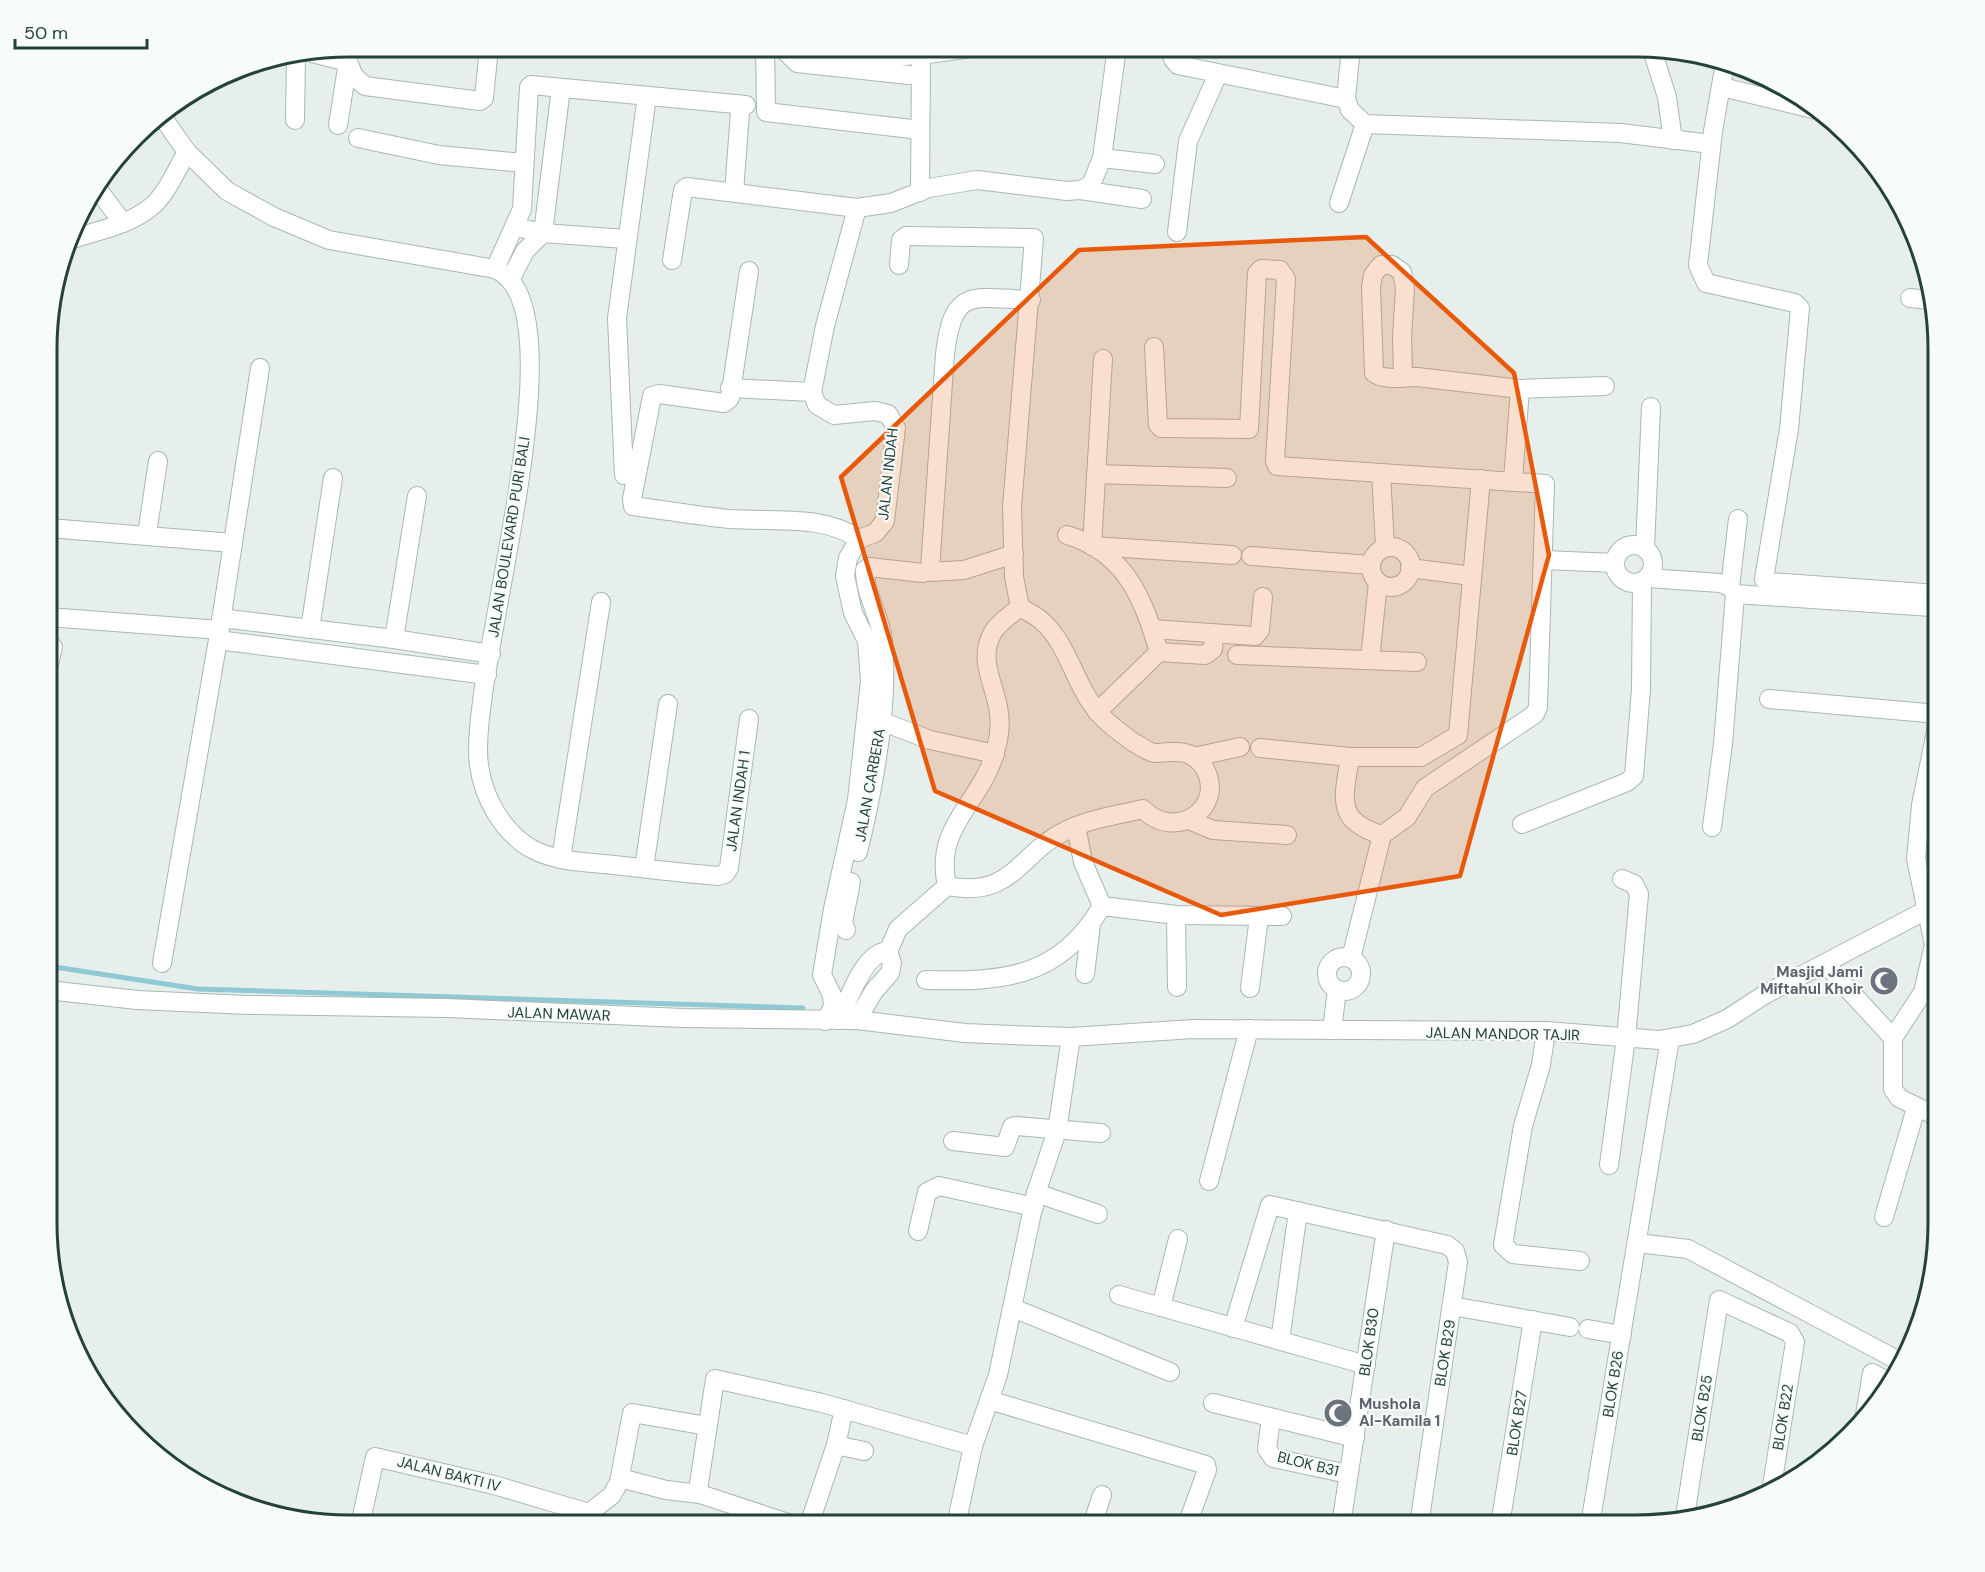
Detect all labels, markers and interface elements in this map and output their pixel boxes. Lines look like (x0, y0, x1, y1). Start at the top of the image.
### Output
scale bar (15, 12, 147, 50)
text: 50 m (24, 21, 68, 45)
street label: JALAN INDAH (873, 427, 903, 521)
street label: JALAN BOULEVARD PURI BALI (483, 435, 535, 639)
street label: JALAN CARBERA (850, 727, 890, 843)
street label: JALAN INDAH 1 (721, 749, 755, 853)
place label: Masjid Jami Miftahul Khoir (1760, 962, 1863, 999)
mosque icon: Masjid Jami Miftahul Khoir (1868, 965, 1900, 997)
street label: JALAN MAWAR (507, 1002, 611, 1026)
street label: JALAN MANDOR TAJIR (1426, 1023, 1580, 1045)
street label: BLOK B30 (1354, 1307, 1384, 1377)
street label: BLOK B29 (1430, 1318, 1460, 1388)
street label: BLOK B26 (1598, 1349, 1628, 1419)
street label: BLOK B25 (1687, 1373, 1717, 1443)
street label: BLOK B22 (1768, 1383, 1798, 1451)
street label: BLOK B27 (1502, 1389, 1532, 1457)
place label: Mushola Al-Kamila 1 (1359, 1394, 1440, 1431)
mosque icon: Mushola Al-Kamila 1 (1322, 1397, 1354, 1429)
street label: BLOK B31 (1275, 1447, 1341, 1481)
street label: JALAN BAKTI IV (395, 1451, 503, 1497)

